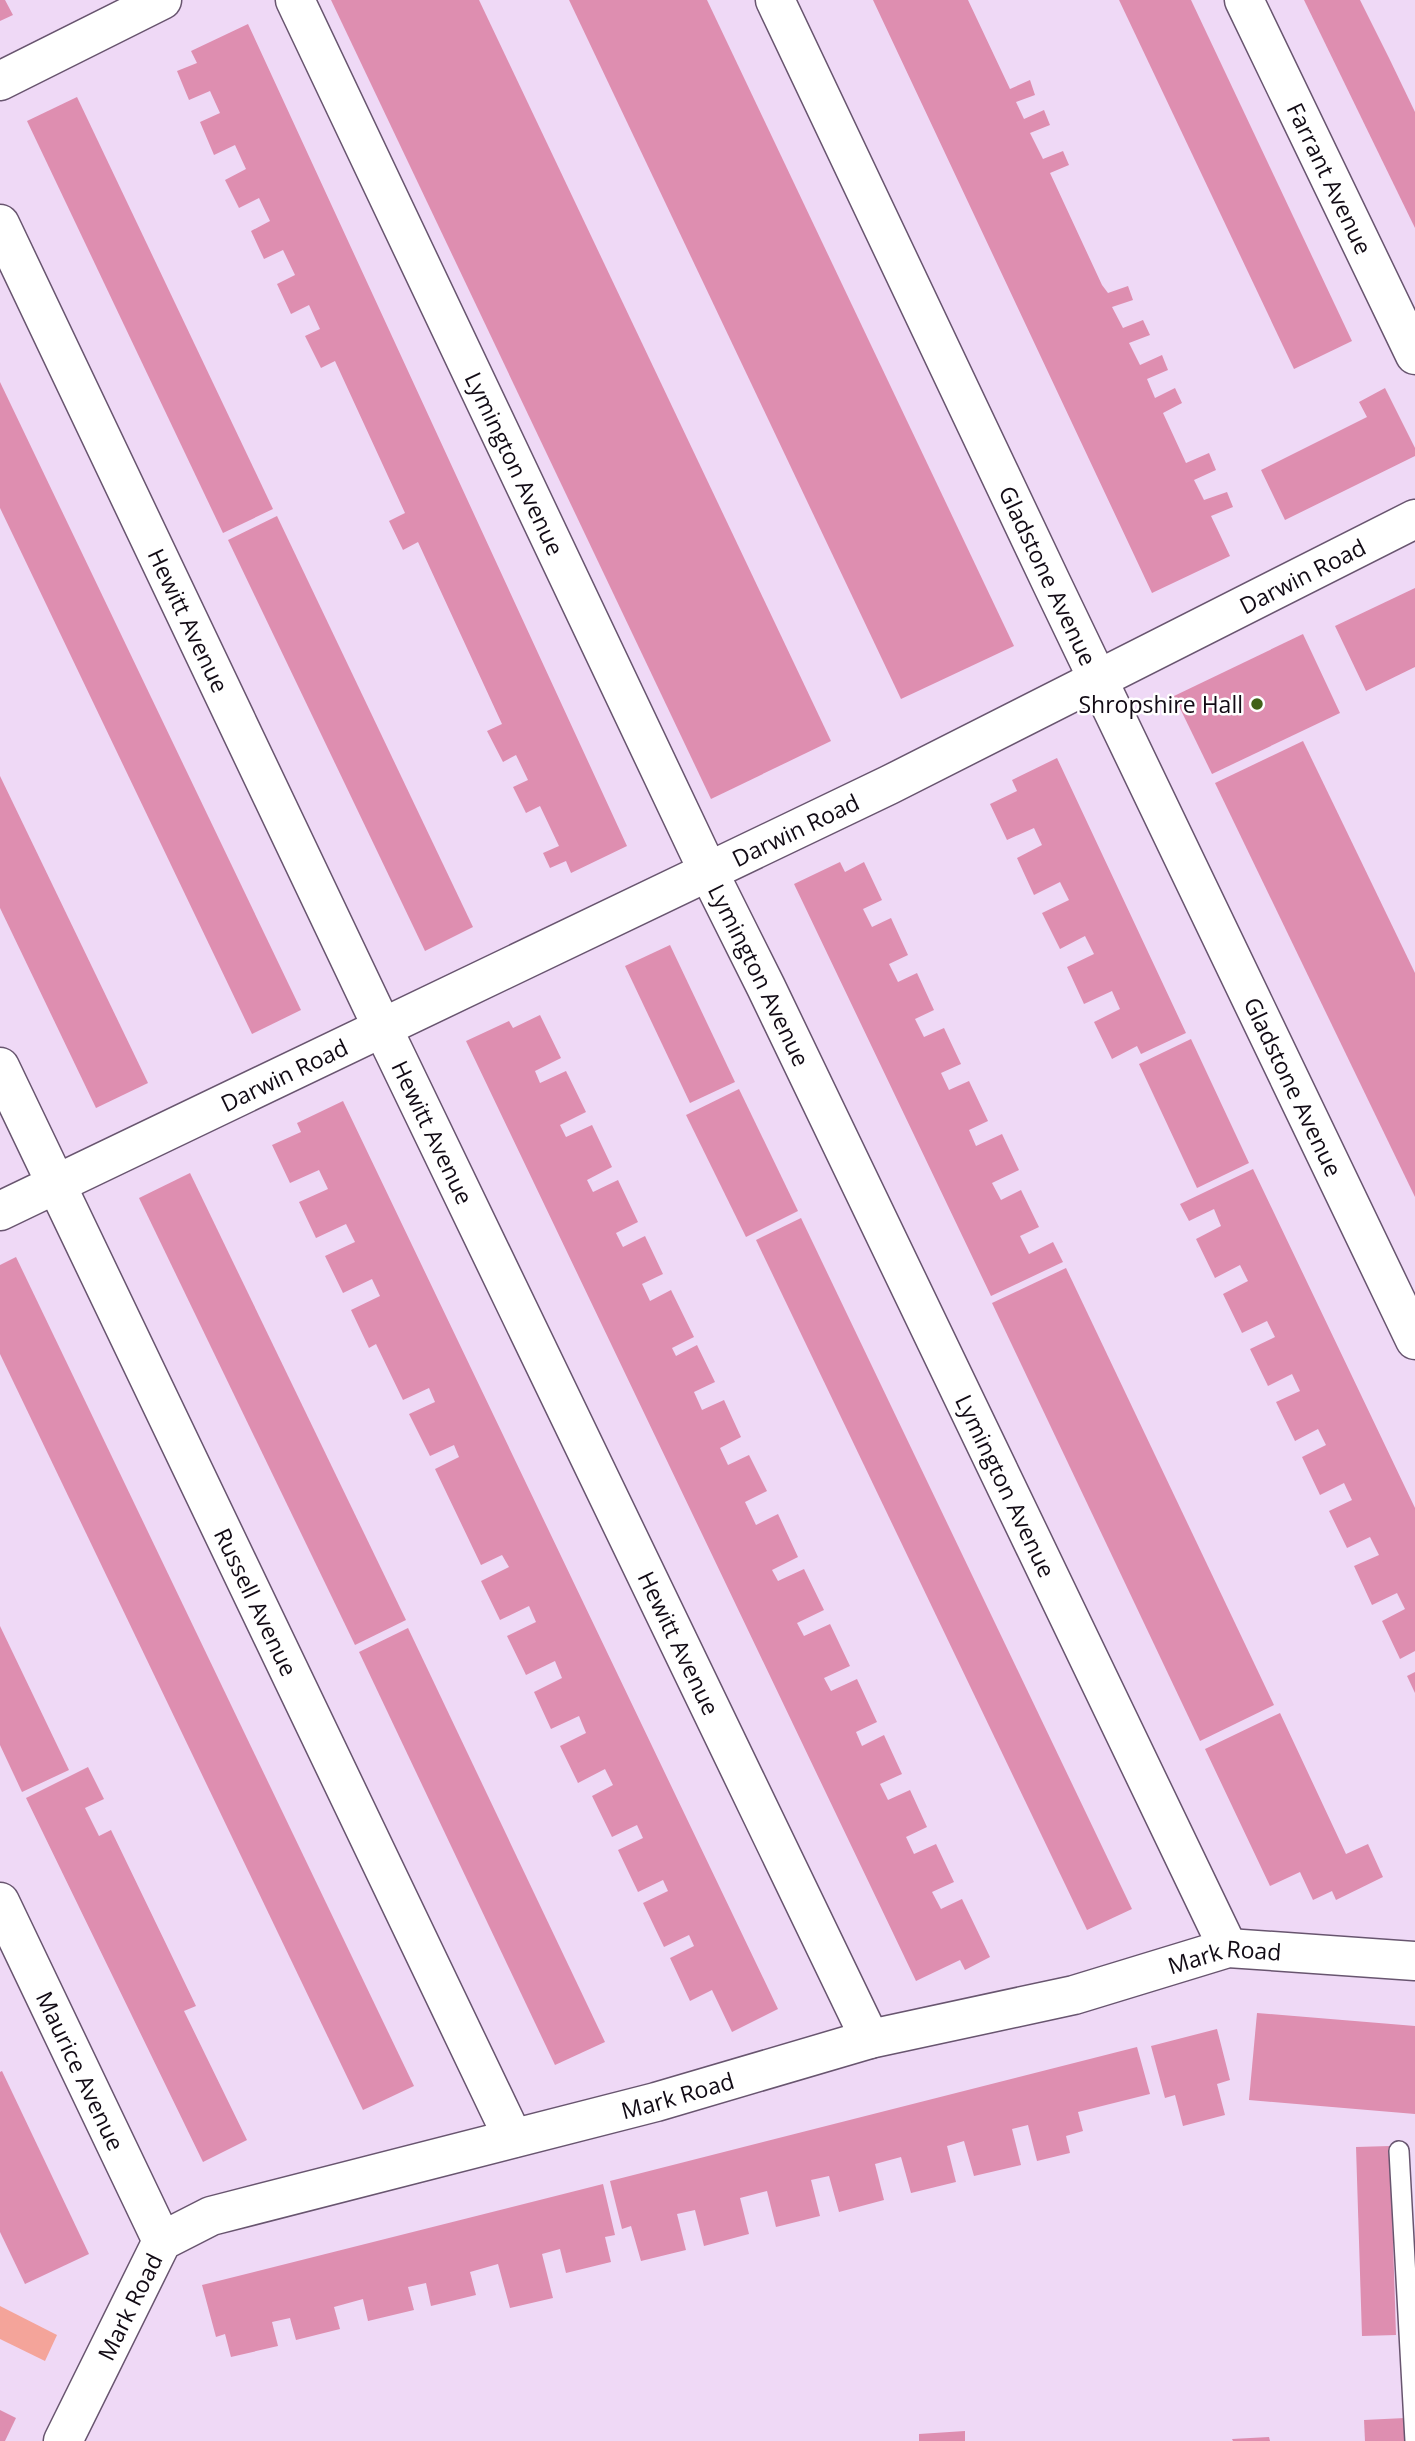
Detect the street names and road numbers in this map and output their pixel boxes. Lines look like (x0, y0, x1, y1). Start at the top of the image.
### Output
street label: Farrant Avenue (1280, 97, 1380, 259)
street label: Lymington Avenue (458, 367, 572, 561)
street label: Gladstone Avenue (992, 480, 1105, 671)
street label: Darwin Road (1234, 531, 1371, 621)
street label: Hewitt Avenue (141, 543, 237, 698)
street label: Darwin Road (726, 786, 864, 874)
street label: Lymington Avenue (701, 878, 818, 1072)
street label: Gladstone Avenue (1237, 992, 1350, 1182)
street label: Darwin Road (215, 1031, 353, 1119)
street label: Hewitt Avenue (384, 1055, 481, 1209)
street label: Lymington Avenue (948, 1389, 1063, 1583)
street label: Russell Avenue (207, 1522, 305, 1681)
street label: Hewitt Avenue (631, 1566, 727, 1720)
street label: Mark Road (1164, 1932, 1283, 1981)
street label: Maurice Avenue (29, 1986, 132, 2156)
street label: Mark Road (618, 2064, 738, 2126)
street label: Mark Road (90, 2248, 170, 2366)

